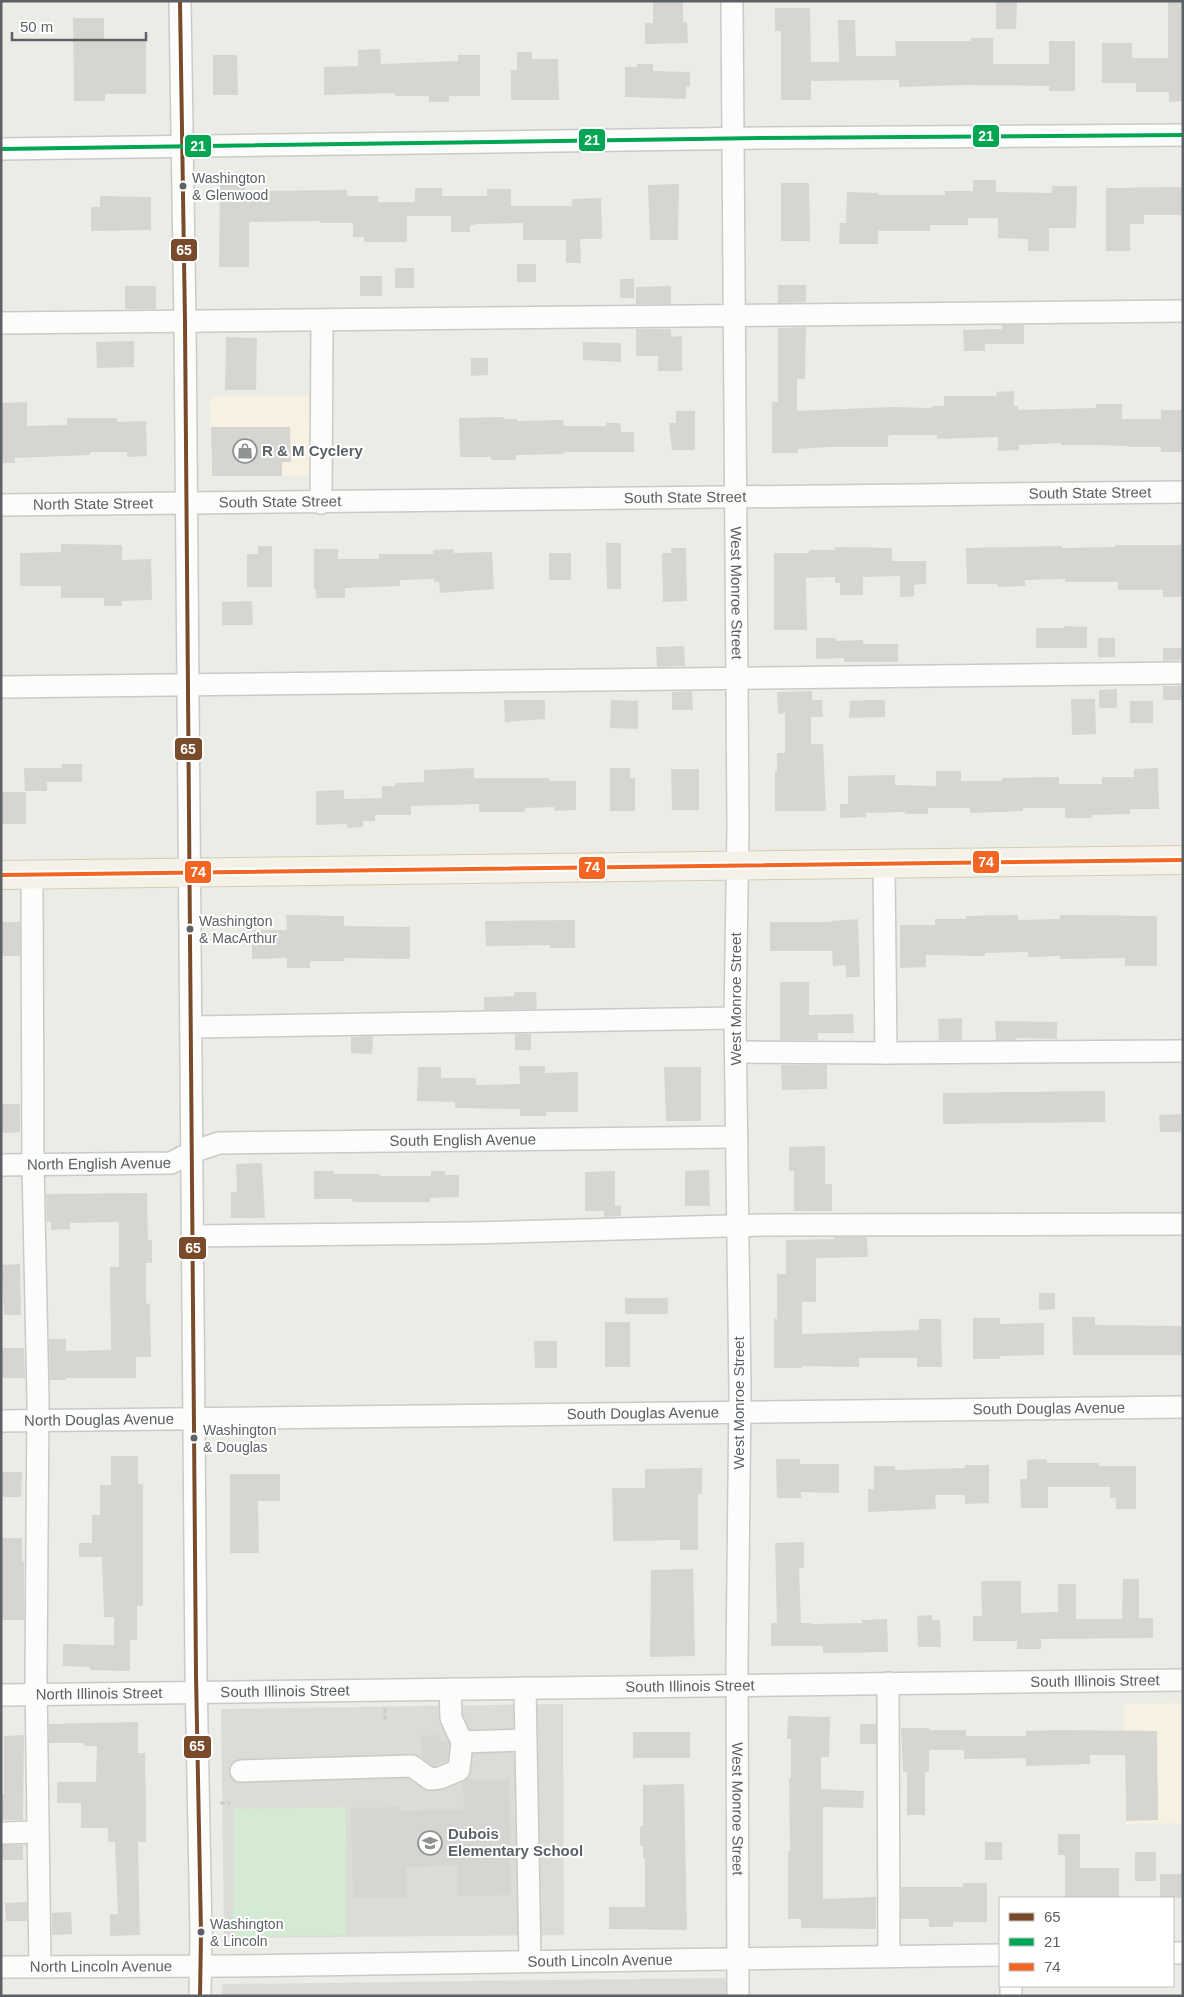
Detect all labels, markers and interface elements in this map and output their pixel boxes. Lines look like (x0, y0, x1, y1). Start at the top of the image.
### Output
scale bar (12, 10, 146, 42)
text: 50 m (20, 18, 53, 35)
line badge: 21 (972, 124, 1000, 148)
line badge: 21 (578, 128, 606, 152)
text: 21 (978, 128, 994, 144)
text: 21 (584, 132, 600, 148)
line badge: 21 (184, 134, 212, 158)
text: 21 (190, 138, 206, 154)
place label: Washington & Glenwood (192, 170, 268, 203)
marker: Washington & Glenwood (178, 181, 188, 191)
line badge: 65 (170, 238, 198, 262)
text: 65 (176, 242, 192, 258)
shop icon: R & M Cyclery (232, 438, 258, 464)
place label: R & M Cyclery (262, 442, 364, 459)
street label: South State Street (1029, 483, 1152, 502)
street label: South State Street (624, 488, 747, 506)
street label: South State Street (219, 492, 342, 511)
street label: North State Street (33, 494, 154, 513)
street label: West Monroe Street (728, 526, 746, 660)
line badge: 65 (174, 737, 203, 761)
text: 65 (180, 741, 196, 757)
line badge: 74 (972, 850, 1000, 874)
text: 74 (978, 854, 994, 870)
line badge: 74 (578, 856, 606, 880)
text: 74 (584, 859, 600, 875)
line badge: 74 (184, 860, 212, 884)
text: 74 (190, 864, 206, 880)
place label: Washington & MacArthur (199, 913, 277, 946)
marker: Washington & MacArthur (185, 924, 195, 934)
street label: West Monroe Street (727, 932, 744, 1066)
street label: South English Avenue (389, 1130, 536, 1149)
street label: North English Avenue (27, 1154, 171, 1173)
line badge: 65 (178, 1236, 207, 1260)
text: 65 (185, 1240, 201, 1256)
street label: West Monroe Street (730, 1336, 747, 1470)
street label: South Douglas Avenue (973, 1399, 1125, 1417)
street label: South Douglas Avenue (567, 1403, 719, 1422)
street label: North Douglas Avenue (24, 1410, 174, 1429)
place label: Washington & Douglas (203, 1422, 276, 1455)
marker: Washington & Douglas (189, 1433, 199, 1443)
street label: South Illinois Street (1030, 1671, 1161, 1690)
street label: South Illinois Street (625, 1676, 756, 1695)
street label: South Illinois Street (220, 1682, 351, 1700)
street label: North Illinois Street (35, 1684, 163, 1703)
line badge: 65 (183, 1735, 212, 1759)
text: 65 (189, 1738, 205, 1754)
street label: West Monroe Street (729, 1742, 747, 1876)
place label: Dubois Elementary School (448, 1825, 583, 1859)
school or university icon: Dubois Elementary School (417, 1830, 443, 1856)
legend (999, 1897, 1174, 1987)
text: 65 (1044, 1908, 1061, 1925)
place label: Washington & Lincoln (210, 1916, 283, 1949)
marker: Washington & Lincoln (196, 1927, 206, 1937)
text: 21 (1044, 1933, 1061, 1950)
street label: South Lincoln Avenue (527, 1951, 673, 1970)
street label: North Lincoln Avenue (30, 1957, 172, 1975)
text: 74 (1044, 1958, 1061, 1975)

